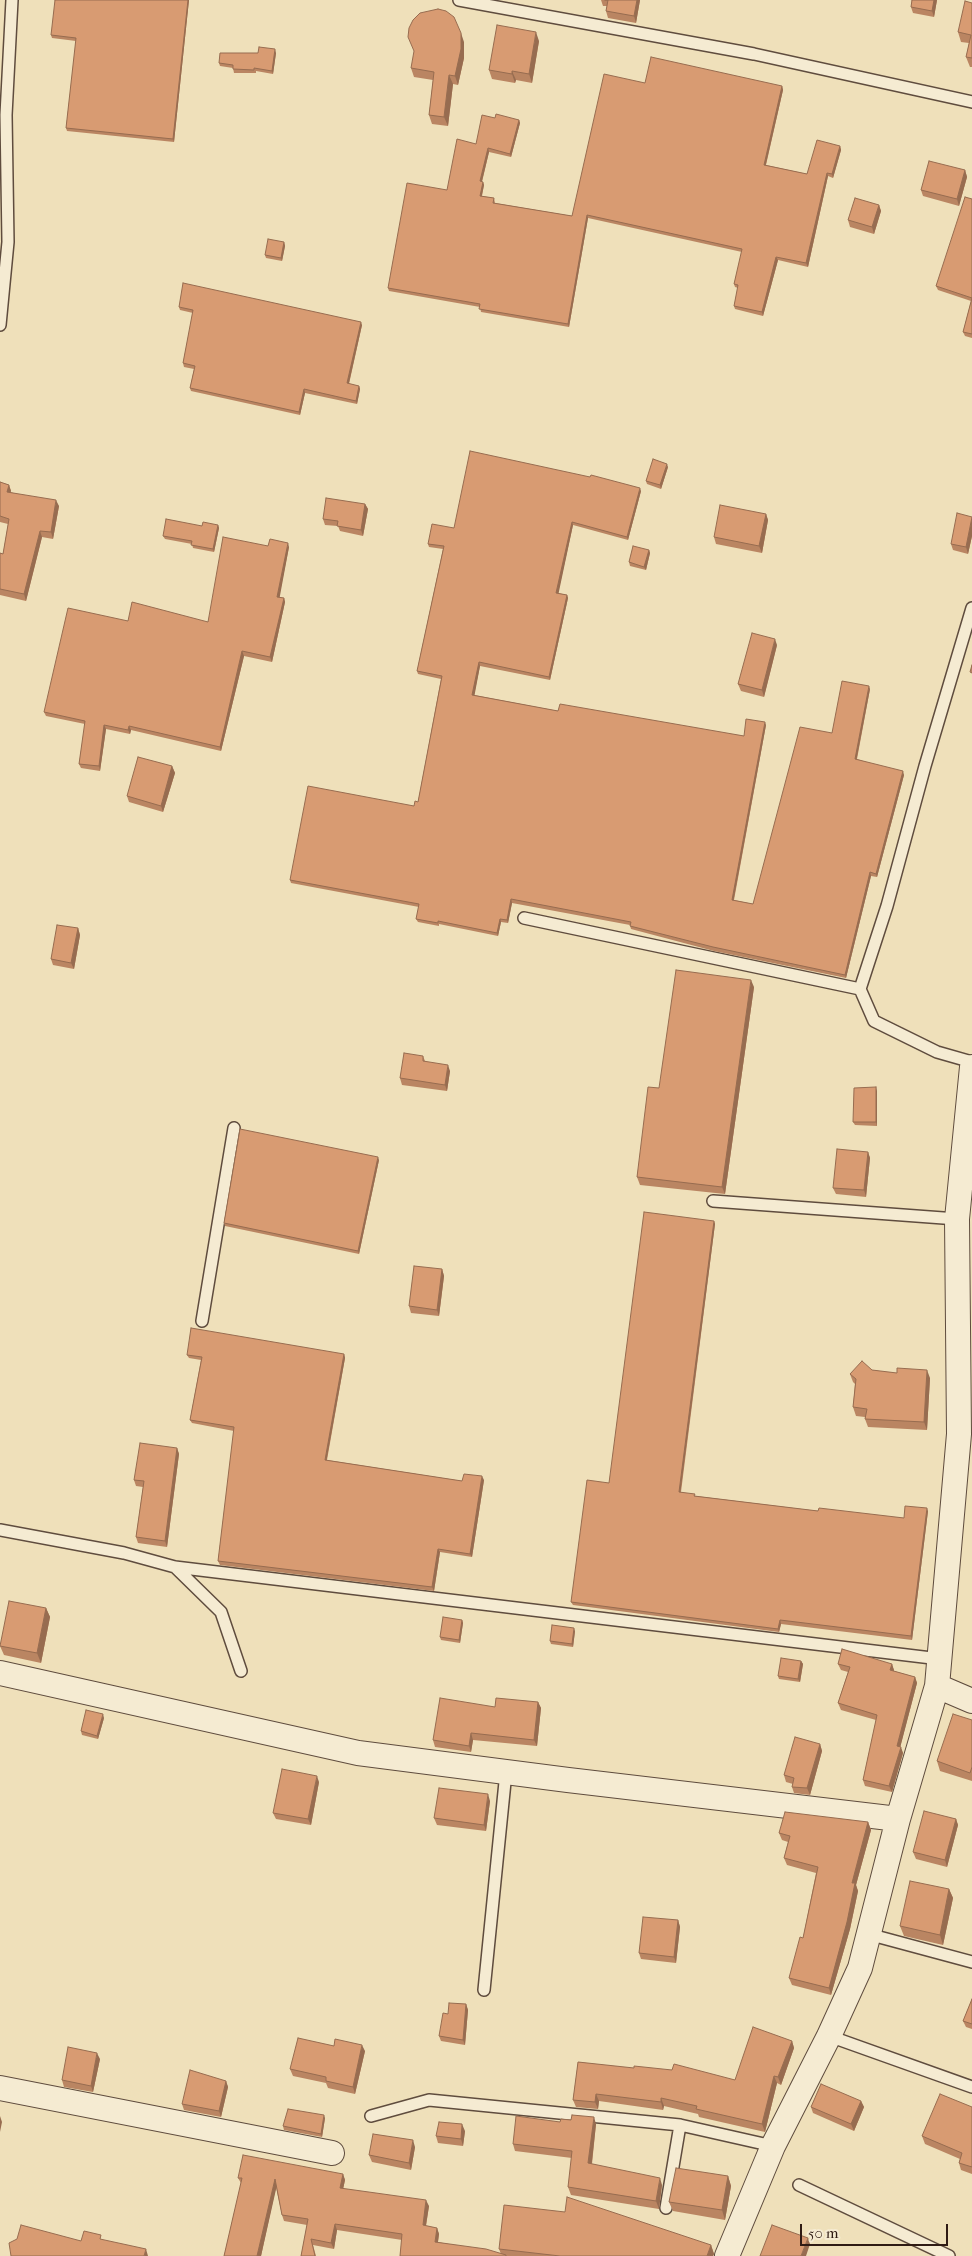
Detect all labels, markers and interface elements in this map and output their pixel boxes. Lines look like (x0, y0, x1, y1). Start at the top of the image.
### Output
scale bar (802, 2214, 950, 2246)
text: 50 m (808, 2224, 838, 2242)

